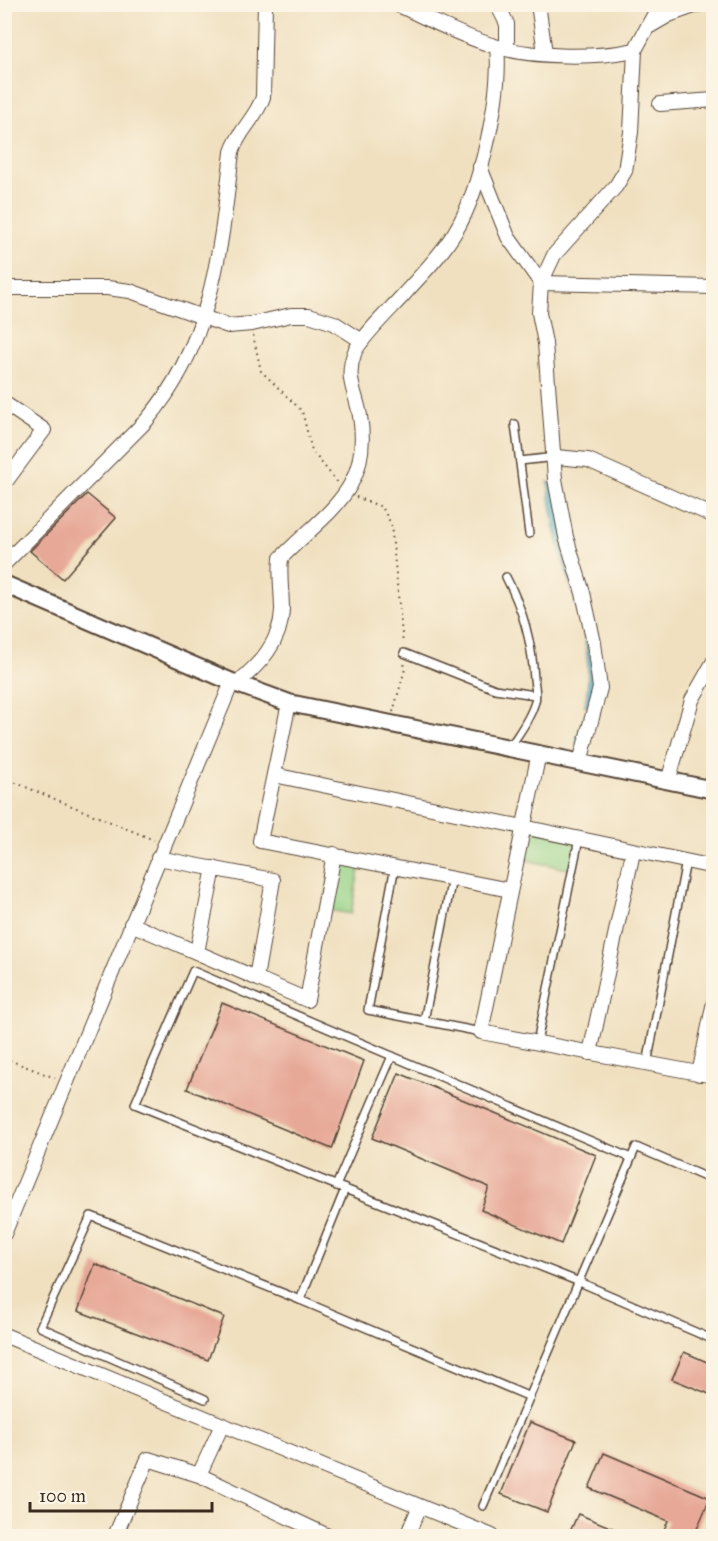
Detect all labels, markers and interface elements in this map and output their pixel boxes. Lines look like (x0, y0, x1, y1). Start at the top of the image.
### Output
scale bar (30, 1475, 212, 1513)
text: 100 m (39, 1485, 86, 1507)

